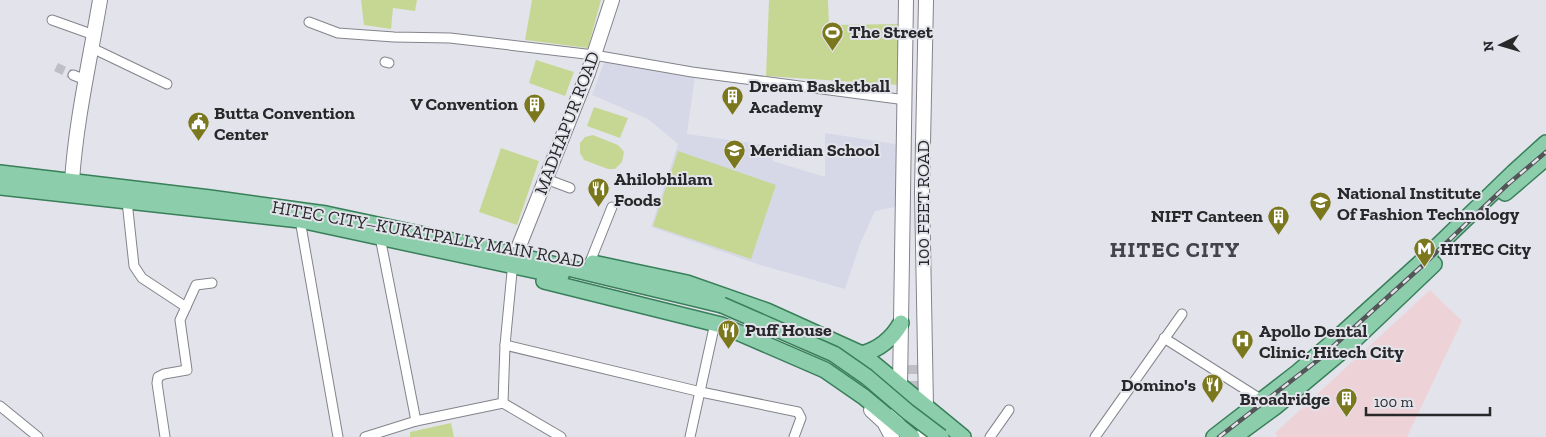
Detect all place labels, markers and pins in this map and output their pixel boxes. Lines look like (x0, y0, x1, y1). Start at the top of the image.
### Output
sports icon: The Street (821, 20, 845, 51)
place label: The Street (849, 21, 934, 43)
place label: Dream Basketball Academy (749, 75, 890, 118)
building icon: Dream Basketball Academy (721, 84, 745, 115)
building icon: V Convention (522, 92, 546, 123)
place label: V Convention (410, 93, 518, 115)
place label: Butta Convention Center (214, 102, 355, 145)
public building icon: Butta Convention Center (186, 111, 210, 142)
school or university icon: Meridian School (722, 138, 746, 169)
place label: Meridian School (750, 139, 880, 161)
place label: Ahilobhilam Foods (614, 168, 713, 211)
restaurant icon: Ahilobhilam Foods (586, 177, 610, 208)
place label: National Institute Of Fashion Technology (1337, 182, 1520, 225)
school or university icon: National Institute Of Fashion Technology (1309, 191, 1333, 222)
building icon: NIFT Canteen (1267, 204, 1291, 235)
place label: NIFT Canteen (1151, 205, 1263, 227)
metro station icon: HITEC City (1412, 237, 1436, 268)
place label: HITEC City (1440, 238, 1531, 260)
restaurant icon: Puff House (717, 318, 741, 349)
place label: Puff House (745, 319, 832, 341)
place label: Apollo Dental Clinic, Hitech City (1259, 320, 1404, 363)
hospital icon: Apollo Dental Clinic, Hitech City (1231, 329, 1255, 360)
restaurant icon: Domino's (1200, 373, 1224, 404)
place label: Domino's (1121, 374, 1196, 396)
building icon: Broadridge (1334, 387, 1358, 418)
place label: Broadridge (1240, 388, 1330, 410)

